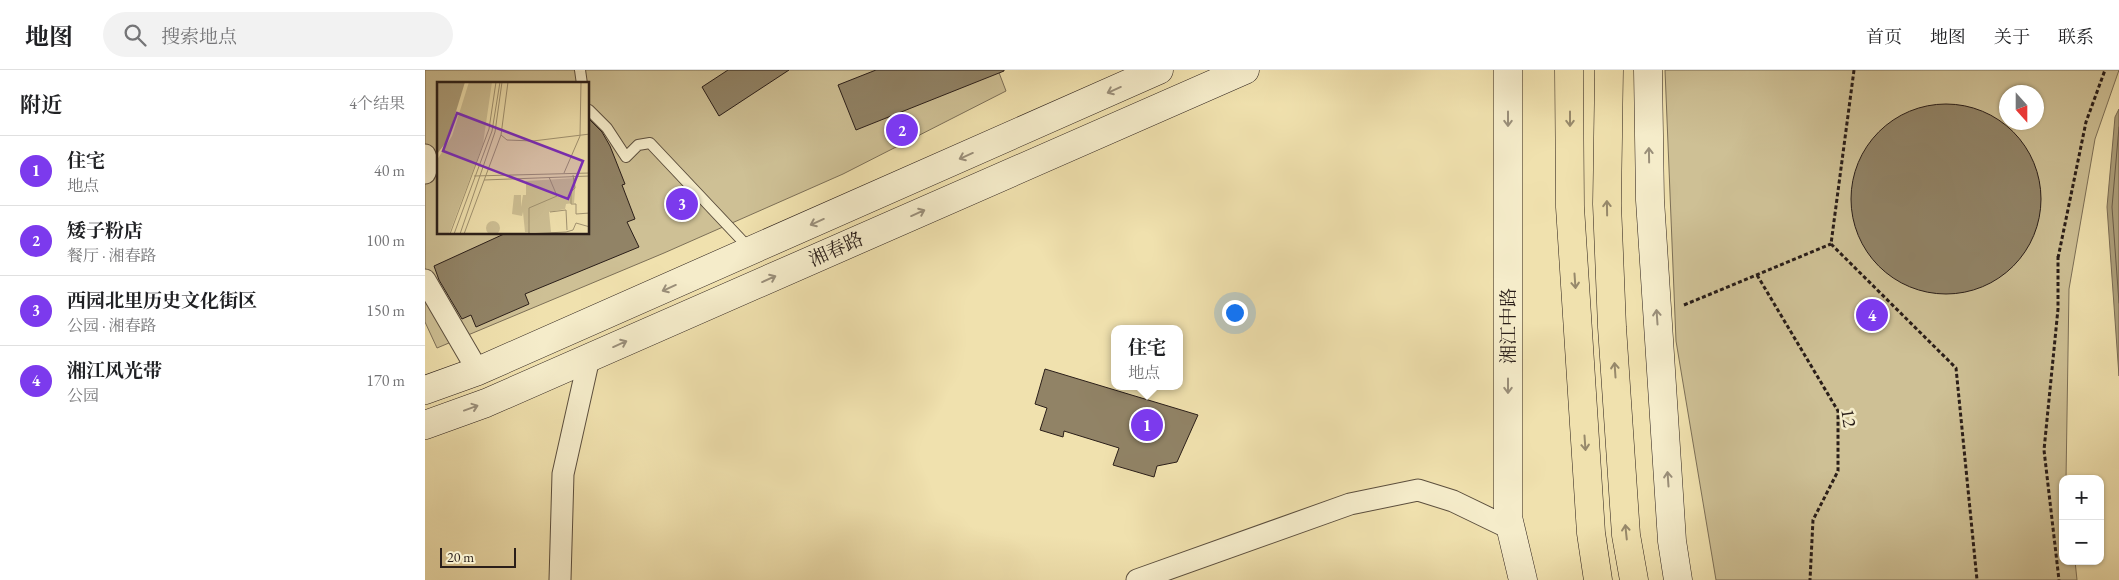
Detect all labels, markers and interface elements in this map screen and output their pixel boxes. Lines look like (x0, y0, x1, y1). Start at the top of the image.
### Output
search box (103, 12, 453, 57)
text: 地图 (25, 21, 73, 52)
icon: search (121, 21, 149, 49)
text: 搜索地点 (161, 24, 237, 49)
text: 首页 (1866, 25, 1902, 48)
text: 地图 (1930, 25, 1966, 48)
text: 关于 (1994, 25, 2030, 48)
text: 联系 (2058, 25, 2094, 48)
inset map (437, 82, 590, 235)
one-way arrow (1107, 85, 1122, 95)
north arrow (1999, 85, 2044, 130)
text: 附近 (20, 91, 62, 118)
text: 4个结果 (349, 93, 405, 114)
one-way arrow (1503, 110, 1513, 126)
one-way arrow (1565, 110, 1574, 126)
pin: 2 (886, 111, 918, 149)
one-way arrow (1645, 147, 1654, 163)
text: 住宅 (67, 148, 105, 173)
one-way arrow (959, 152, 974, 162)
text: 1 (32, 160, 40, 181)
text: 40 m (374, 160, 405, 181)
text: 地点 (67, 175, 99, 196)
pin: 3 (666, 185, 698, 223)
one-way arrow (1603, 200, 1612, 216)
one-way arrow (910, 208, 925, 218)
text: 矮子粉店 (67, 218, 143, 243)
one-way arrow (810, 218, 825, 228)
street label: 湘春路 (805, 226, 867, 272)
text: 2 (32, 230, 40, 251)
text: 100 m (366, 230, 405, 251)
text: 餐厅 · 湘春路 (67, 245, 157, 266)
one-way arrow (761, 273, 776, 283)
one-way arrow (1570, 273, 1579, 289)
one-way arrow (662, 283, 677, 293)
text: 西园北里历史文化街区 (67, 288, 257, 313)
street label: 湘江中路 (1496, 288, 1521, 364)
pin: 4 (1856, 296, 1888, 334)
text: 3 (32, 300, 40, 321)
text: 150 m (366, 300, 405, 321)
your location (1222, 300, 1248, 326)
one-way arrow (1653, 310, 1662, 326)
text: 公园 · 湘春路 (67, 315, 157, 336)
popup (1111, 325, 1183, 390)
text: 住宅 (1128, 335, 1166, 360)
one-way arrow (612, 339, 627, 349)
text: 湘江风光带 (67, 358, 162, 383)
text: 地点 (1128, 362, 1160, 383)
one-way arrow (1610, 362, 1619, 378)
text: 4 (32, 370, 40, 391)
text: 170 m (366, 370, 405, 391)
one-way arrow (1503, 378, 1513, 394)
text: 公园 (67, 385, 99, 406)
one-way arrow (463, 403, 478, 412)
pin: 1 (1131, 406, 1163, 444)
street label: 12 (1835, 407, 1863, 429)
one-way arrow (1581, 435, 1590, 451)
one-way arrow (1663, 472, 1672, 488)
map controls (2059, 475, 2104, 565)
button: + (2059, 475, 2104, 520)
button: − (2059, 520, 2104, 565)
one-way arrow (1621, 524, 1631, 540)
scale bar (440, 545, 516, 568)
text: 20 m (447, 548, 474, 566)

